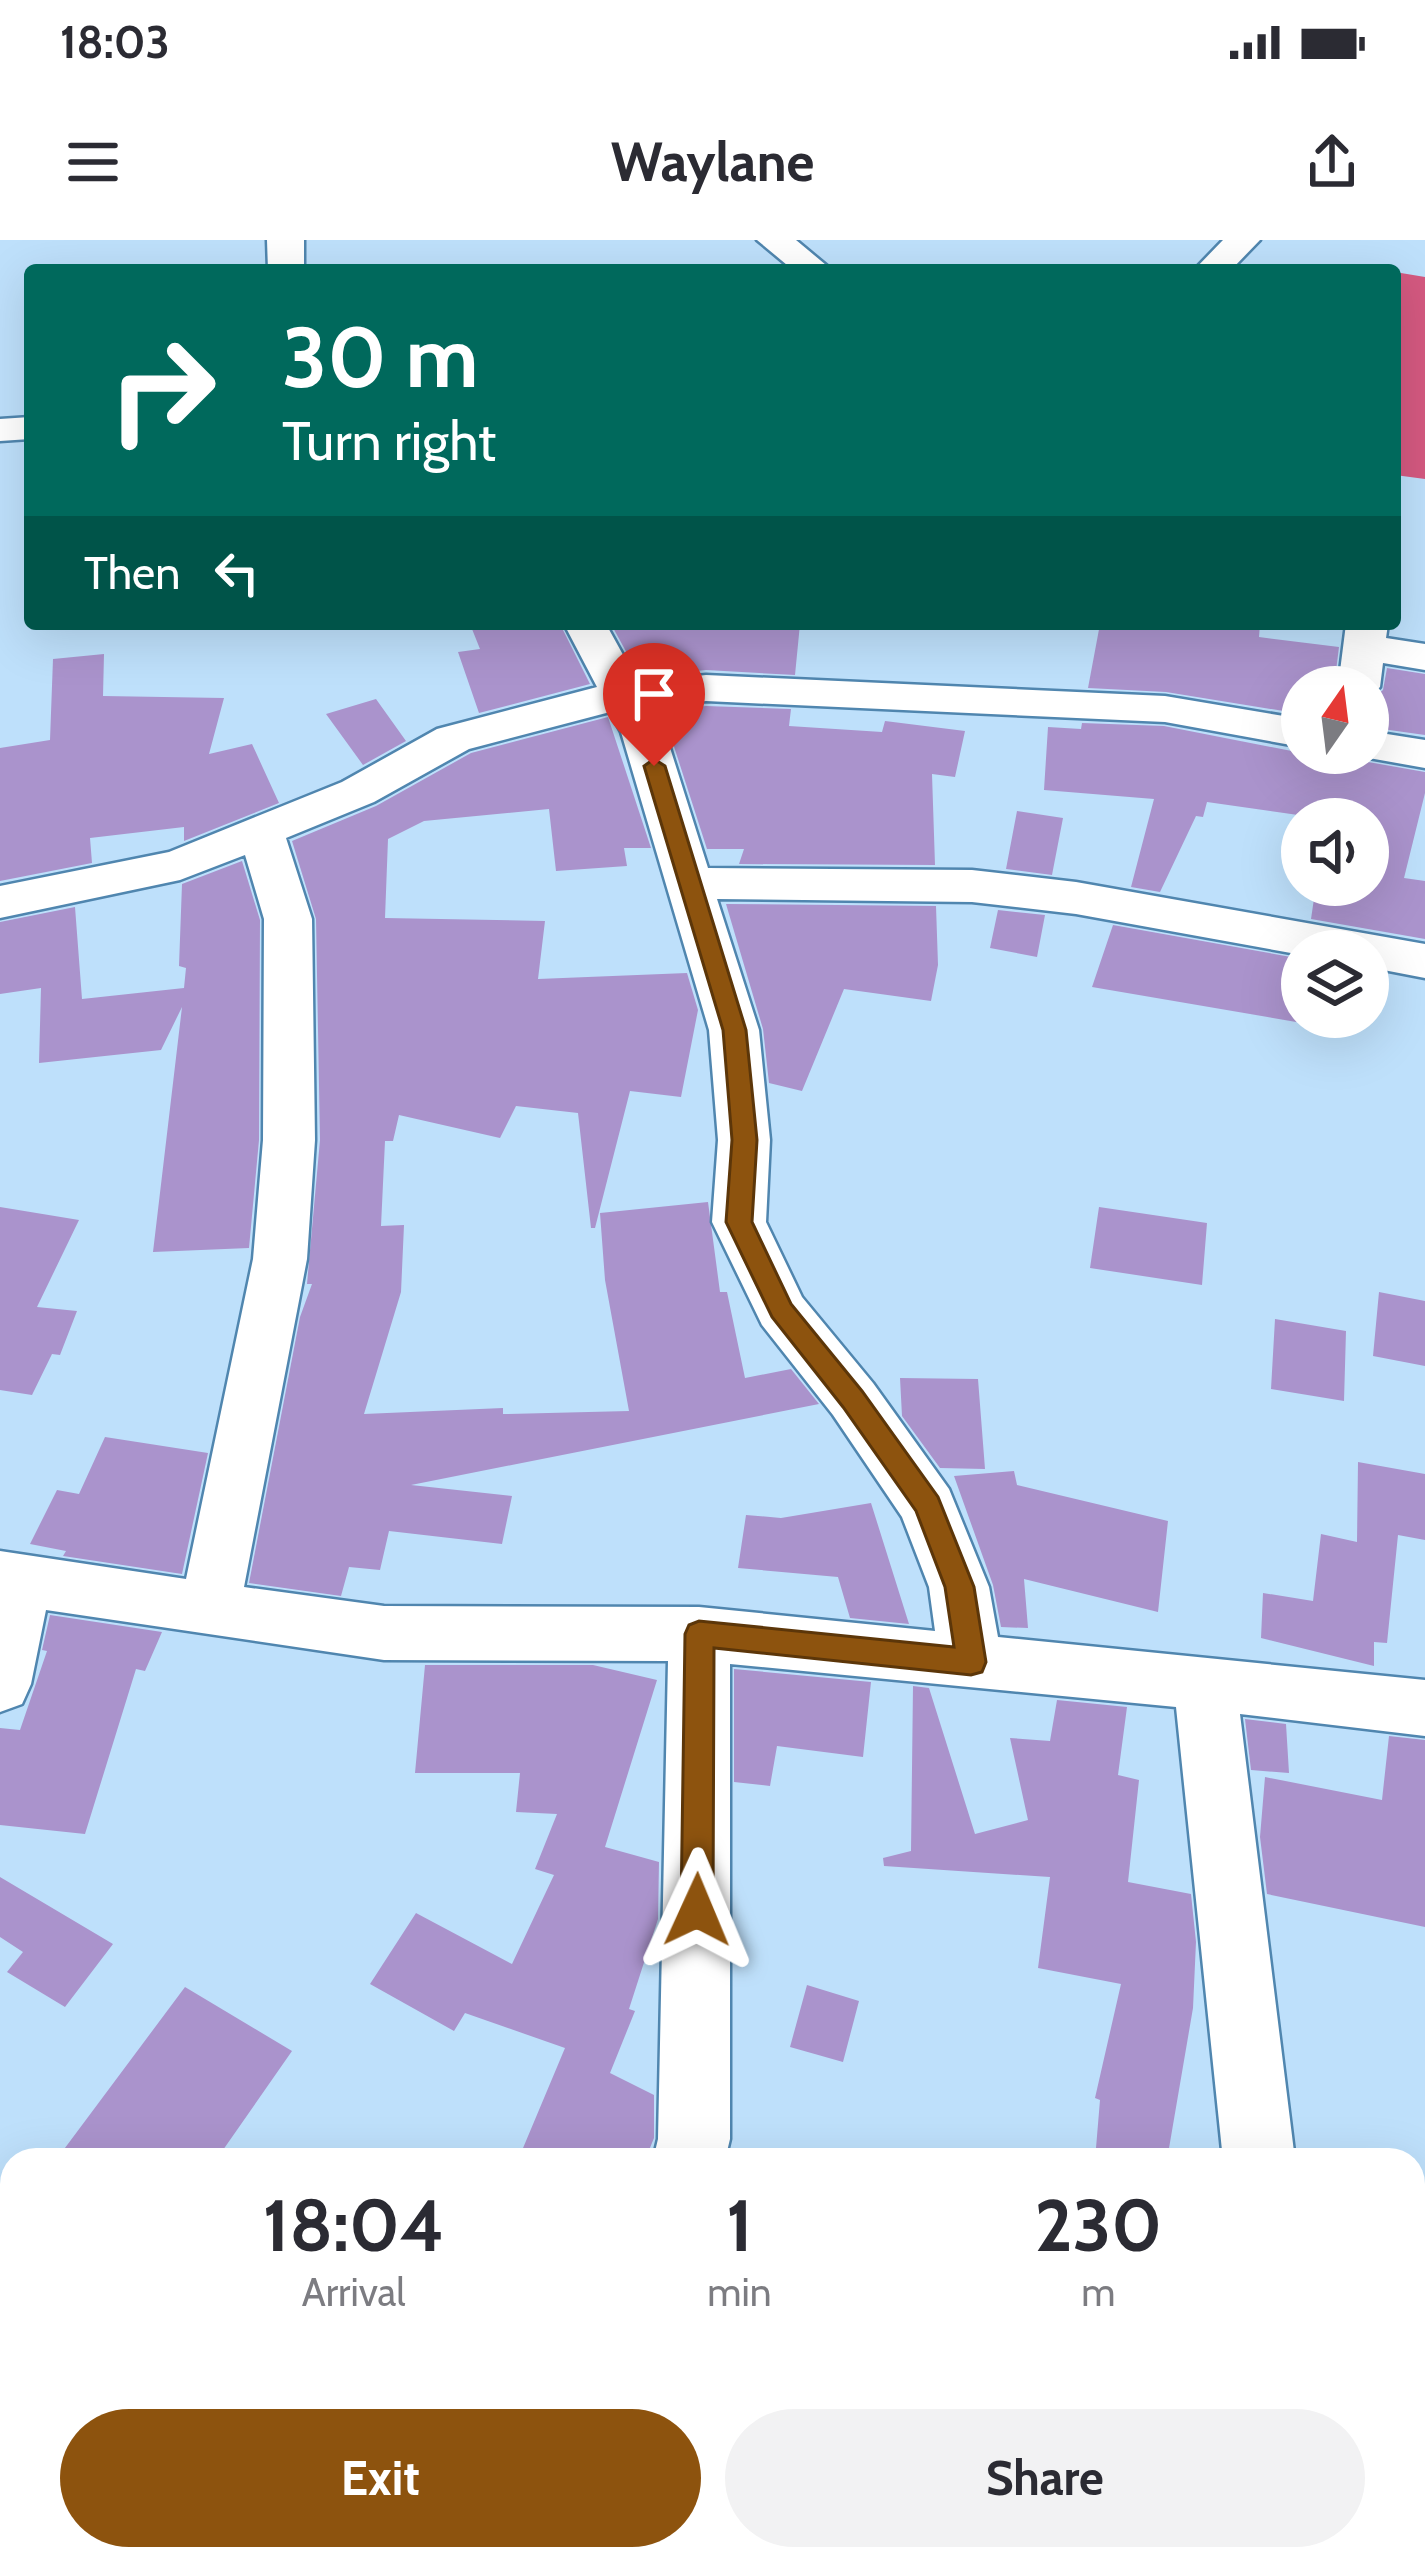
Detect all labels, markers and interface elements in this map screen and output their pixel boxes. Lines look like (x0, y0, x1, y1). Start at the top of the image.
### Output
text: 18:03 (60, 15, 170, 69)
icon: menu (60, 129, 126, 195)
text: Waylane (611, 129, 814, 195)
icon: share (1299, 129, 1365, 195)
text: 30 m (282, 306, 478, 408)
icon: right (84, 312, 240, 468)
text: Turn right (282, 408, 496, 474)
icon: left (204, 540, 270, 606)
text: Then (84, 546, 180, 600)
pin (603, 643, 705, 766)
icon: arrive (621, 661, 687, 727)
north arrow (1281, 666, 1389, 774)
map controls (1281, 666, 1389, 1038)
button: sound (1281, 798, 1389, 906)
button: layers (1281, 930, 1389, 1038)
position arrow (634, 1847, 760, 1973)
text: 18:04 (263, 2182, 444, 2269)
text: 1 (726, 2182, 753, 2269)
text: 230 (1034, 2182, 1162, 2269)
text: Arrival (302, 2268, 406, 2316)
text: min (707, 2268, 772, 2316)
text: m (1081, 2268, 1115, 2316)
button: Exit (60, 2409, 701, 2547)
button: Share (725, 2409, 1365, 2547)

